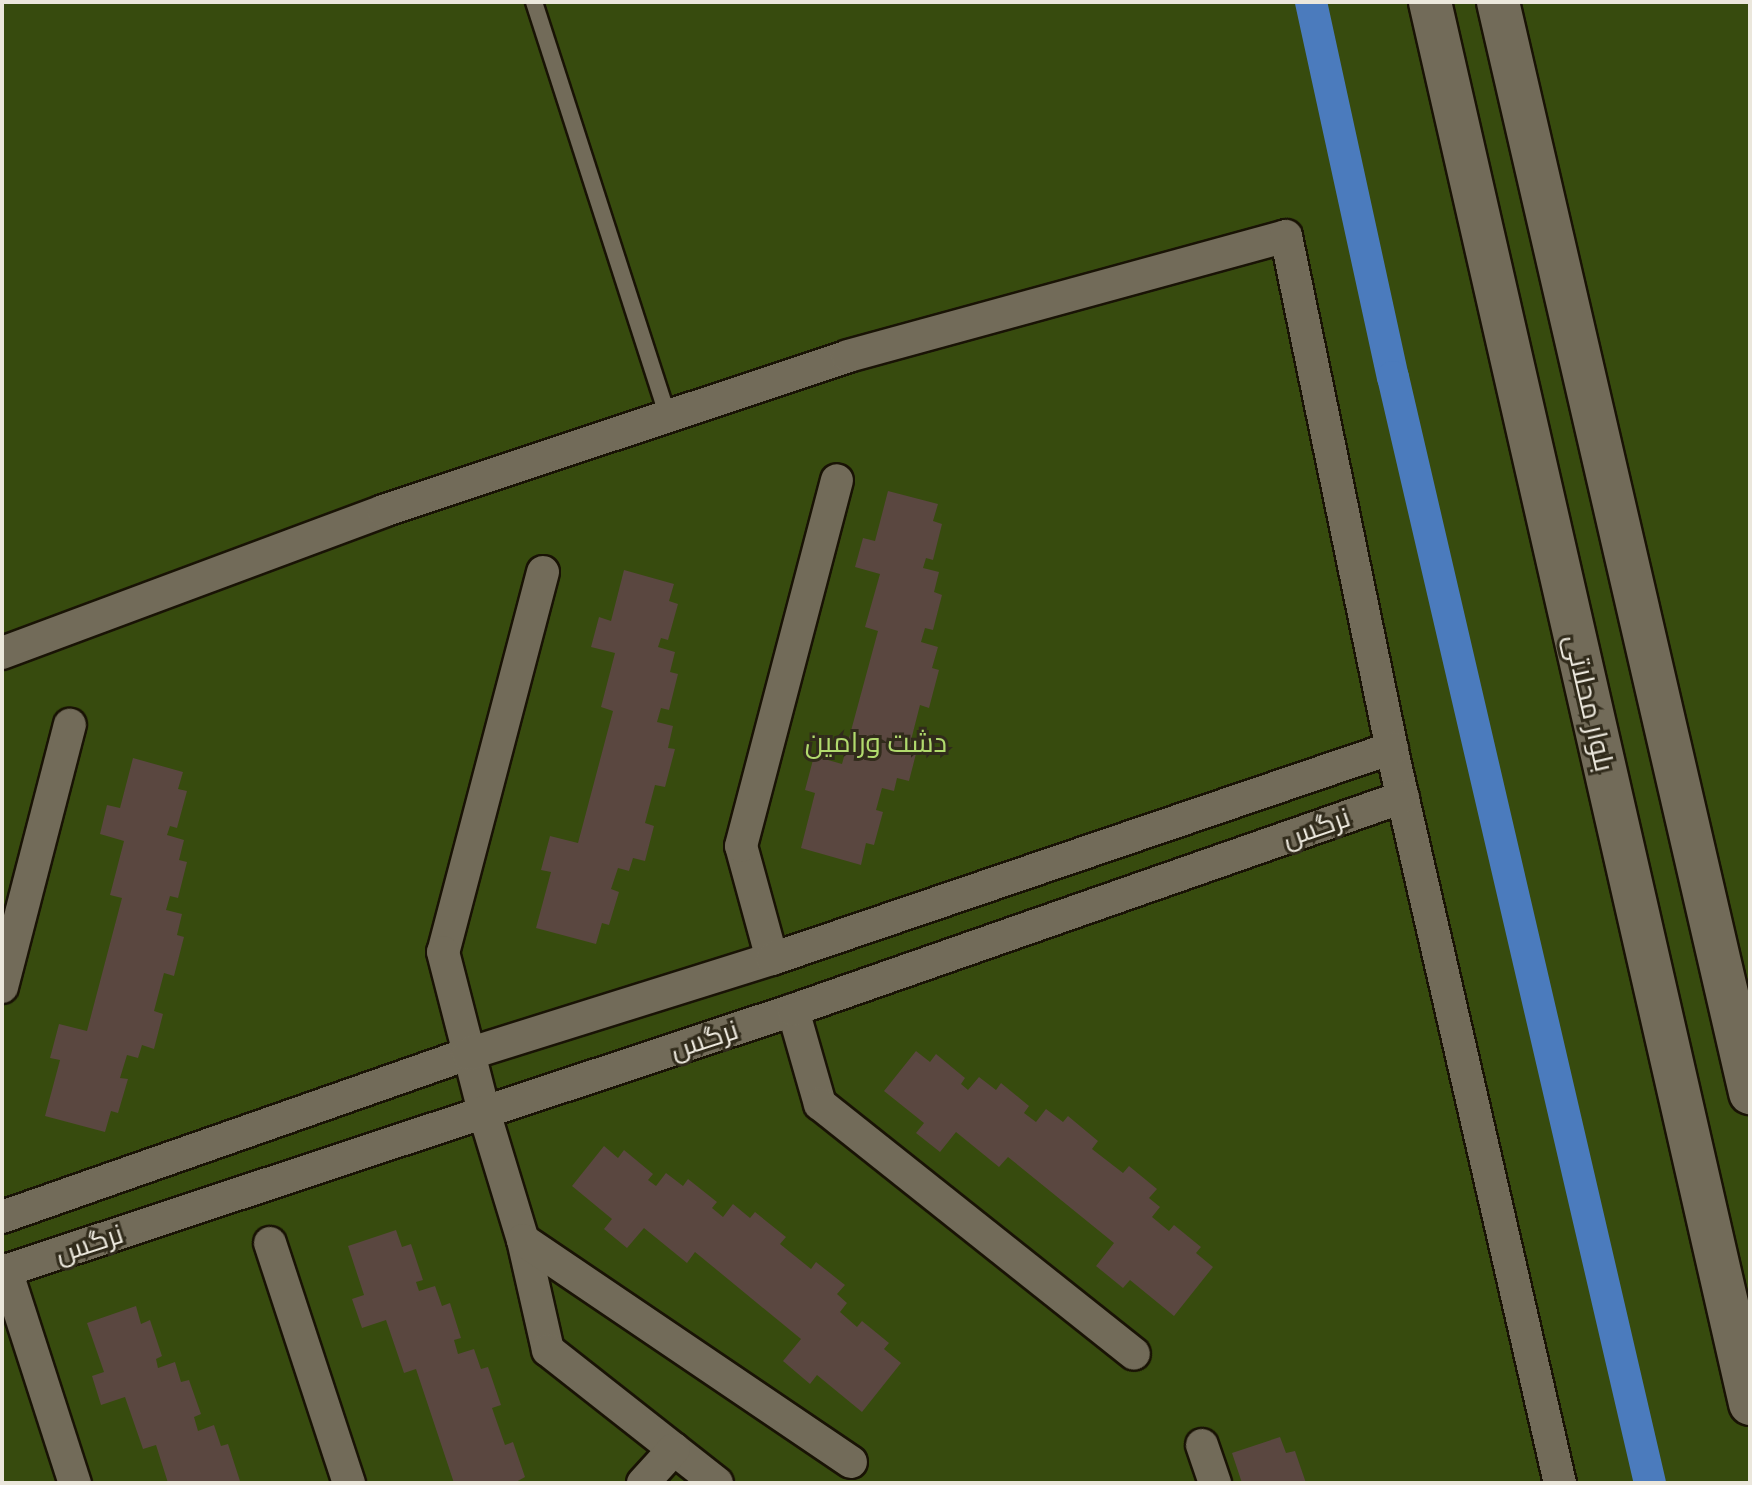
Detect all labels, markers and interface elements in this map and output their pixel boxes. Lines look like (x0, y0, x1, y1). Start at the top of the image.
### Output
street label: بلوار محلاتی (1558, 631, 1622, 775)
park label: دشت ورامین (805, 725, 947, 759)
street label: نرگس (1278, 800, 1354, 854)
street label: نرگس (666, 1012, 742, 1066)
street label: نرگس (51, 1216, 127, 1270)

